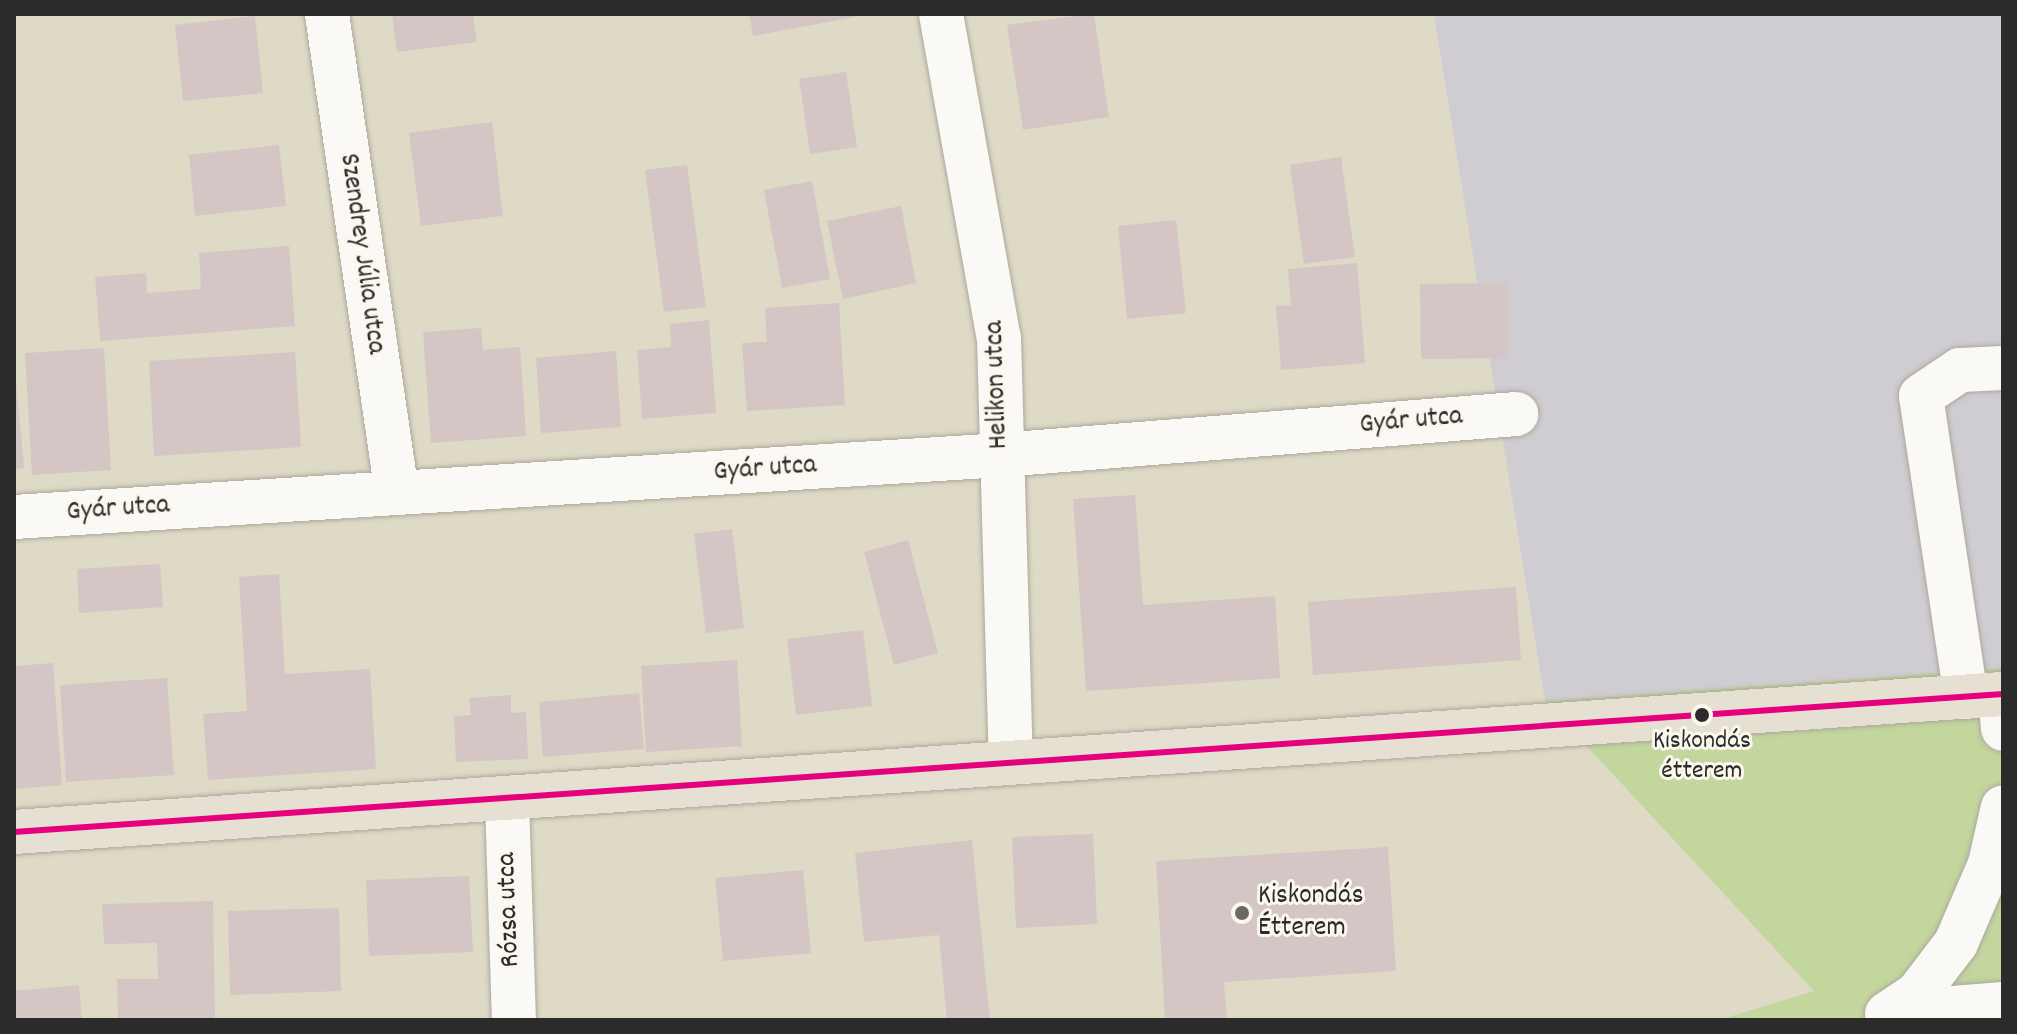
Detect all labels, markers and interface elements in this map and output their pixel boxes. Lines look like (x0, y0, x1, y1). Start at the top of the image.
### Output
street label: Szendrey Júlia utca (330, 152, 392, 356)
street label: Helikon utca (979, 320, 1017, 450)
street label: Gyár utca (1358, 401, 1464, 443)
street label: Gyár utca (712, 450, 818, 490)
street label: Gyár utca (65, 490, 171, 530)
marker: Kiskondás étterem (1694, 707, 1710, 723)
place label: Kiskondás étterem (1653, 726, 1751, 788)
street label: Rózsa utca (491, 852, 529, 968)
place label: Kiskondás Étterem (1258, 880, 1364, 946)
marker: Kiskondás Étterem (1233, 904, 1251, 922)

